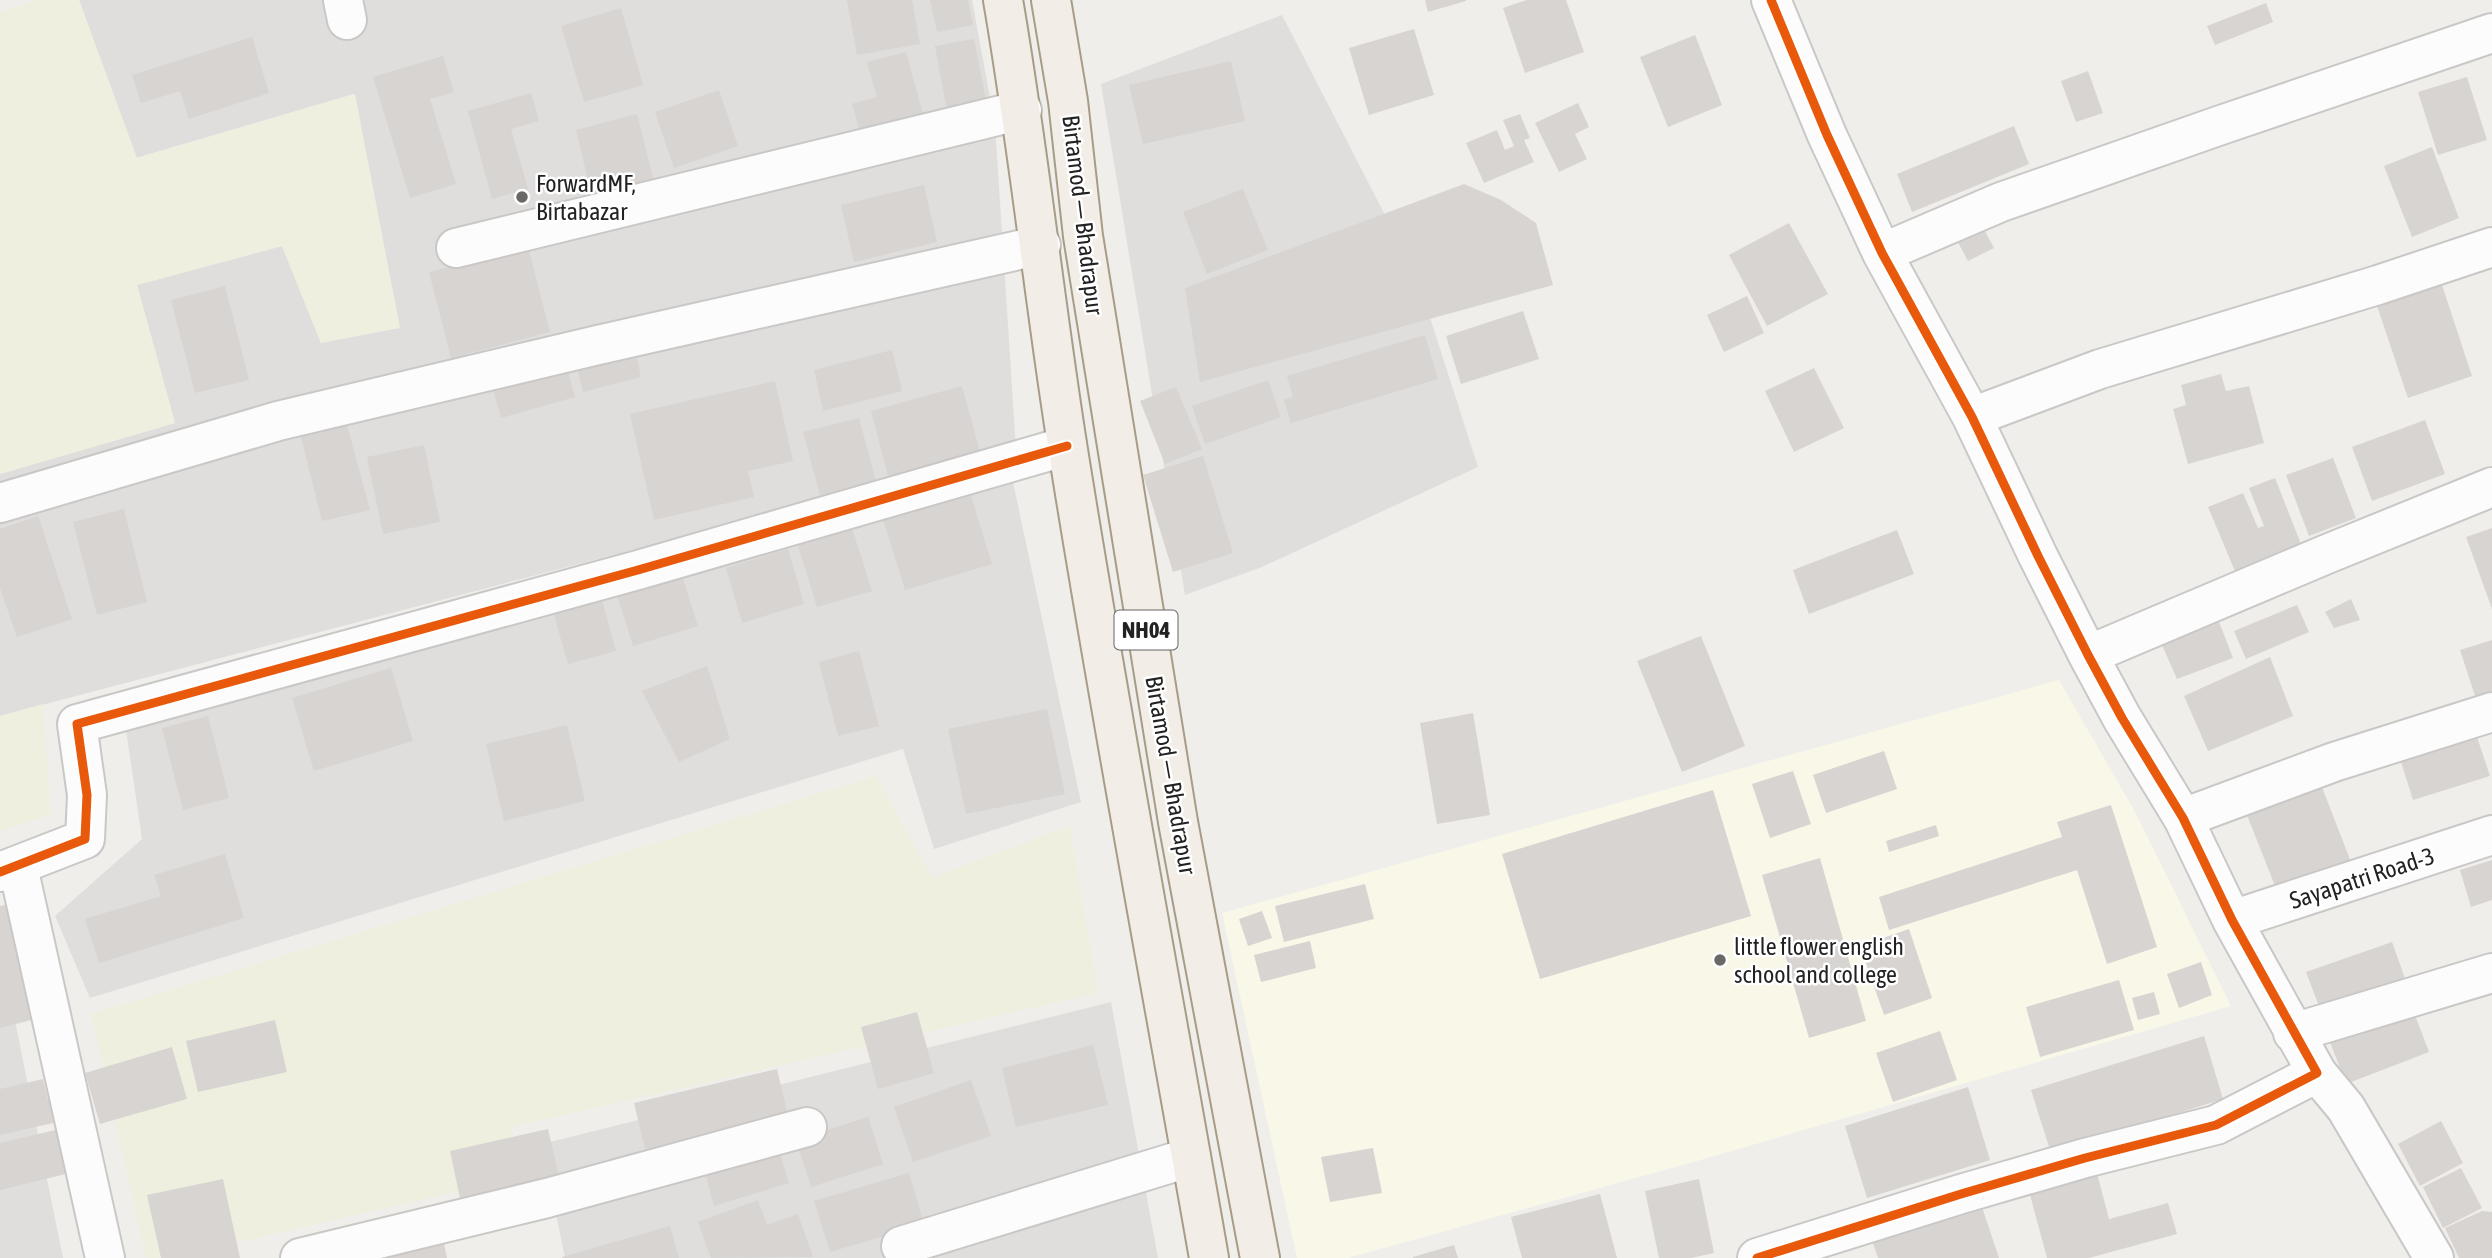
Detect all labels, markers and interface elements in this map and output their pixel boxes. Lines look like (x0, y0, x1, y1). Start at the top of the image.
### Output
street label: Birtamod — Bhadrapur (1057, 114, 1109, 317)
place label: ForwardMF, Birtabazar (536, 170, 636, 225)
marker: ForwardMF, Birtabazar (514, 189, 530, 205)
road number: NH04 (1114, 610, 1178, 650)
street label: Birtamod — Bhadrapur (1140, 674, 1202, 877)
street label: Sayapatri Road-3 (2286, 842, 2438, 914)
place label: little flower english school and college (1734, 933, 1904, 988)
marker: little flower english school and college (1712, 952, 1728, 968)

